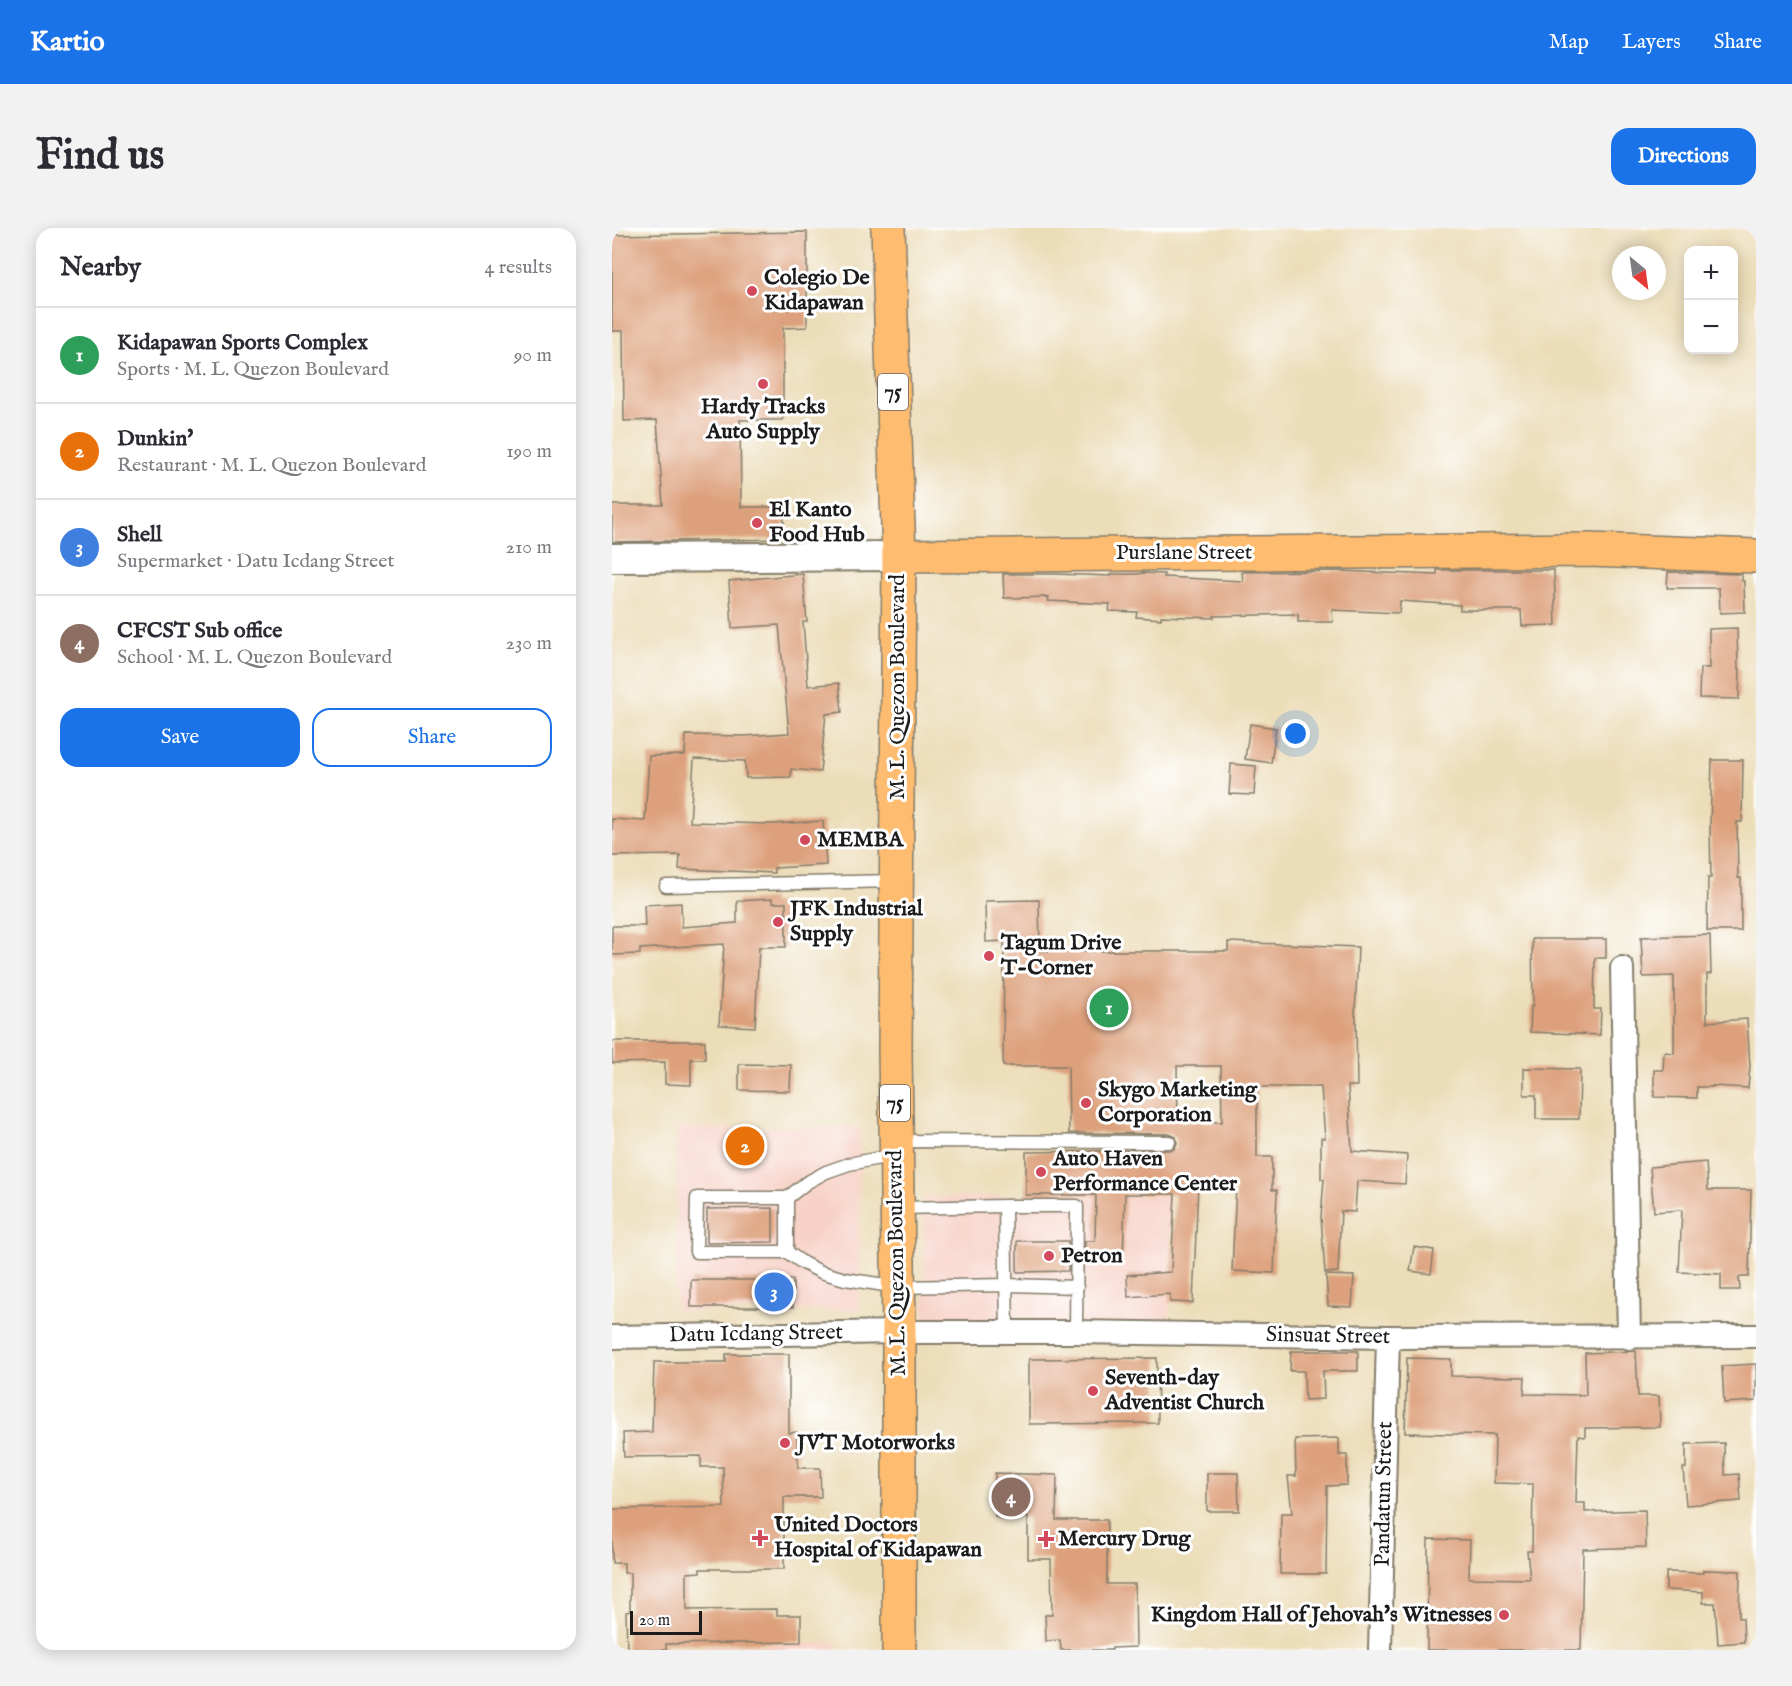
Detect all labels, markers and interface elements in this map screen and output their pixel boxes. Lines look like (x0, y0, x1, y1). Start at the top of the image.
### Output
text: Kartio (30, 25, 105, 60)
text: Map (1549, 29, 1589, 56)
text: Layers (1622, 29, 1681, 56)
text: Share (1714, 29, 1762, 56)
button: Directions (1611, 128, 1756, 185)
text: Find us (36, 130, 164, 183)
north arrow (1612, 246, 1666, 300)
map controls (1684, 246, 1738, 354)
button: + (1684, 246, 1738, 300)
text: Nearby (60, 251, 141, 284)
text: 4 results (485, 255, 552, 280)
place label: Colegio De Kidapawan (764, 264, 870, 317)
marker: Colegio De Kidapawan (745, 284, 759, 298)
button: − (1684, 300, 1738, 354)
text: Kidapawan Sports Complex (117, 329, 368, 357)
text: 1 (76, 343, 83, 368)
text: 90 m (514, 343, 552, 368)
text: Sports · M. L. Quezon Boulevard (117, 357, 389, 382)
road number: 75 (878, 374, 908, 410)
marker: Hardy Tracks Auto Supply (756, 377, 770, 391)
place label: Hardy Tracks Auto Supply (701, 393, 826, 446)
text: Dunkin' (117, 425, 193, 453)
text: 2 (75, 439, 84, 464)
text: 190 m (506, 439, 552, 464)
text: Restaurant · M. L. Quezon Boulevard (117, 453, 426, 478)
place label: El Kanto Food Hub (769, 496, 865, 549)
marker: El Kanto Food Hub (750, 516, 764, 530)
text: Shell (117, 521, 162, 549)
text: 3 (76, 535, 83, 560)
text: 210 m (506, 535, 552, 560)
street label: Purslane Street (1116, 539, 1253, 567)
text: Supermarket · Datu Icdang Street (117, 549, 394, 574)
street label: M. L. Quezon Boulevard (884, 574, 912, 800)
text: CFCST Sub office (117, 617, 282, 645)
text: 4 (75, 631, 84, 656)
text: 230 m (506, 631, 552, 656)
text: School · M. L. Quezon Boulevard (117, 645, 392, 670)
button: Save (60, 708, 300, 767)
button: Share (312, 708, 552, 767)
your location (1281, 719, 1310, 748)
place label: MEMBA (817, 826, 904, 854)
marker: MEMBA (798, 833, 812, 847)
place label: JFK Industrial Supply (787, 895, 924, 948)
marker: JFK Industrial Supply (771, 915, 785, 929)
place label: Tagum Drive T-Corner (1000, 929, 1121, 982)
marker: Tagum Drive T-Corner (982, 949, 996, 963)
pin: 1 (1090, 986, 1128, 1030)
place label: Skygo Marketing Corporation (1098, 1076, 1258, 1129)
road number: 75 (880, 1085, 910, 1121)
marker: Skygo Marketing Corporation (1079, 1096, 1093, 1110)
pin: 2 (726, 1124, 764, 1168)
place label: Auto Haven Performance Center (1052, 1145, 1238, 1198)
street label: M. L. Quezon Boulevard (881, 1149, 913, 1376)
marker: Auto Haven Performance Center (1034, 1165, 1048, 1179)
place label: Petron (1061, 1242, 1123, 1270)
marker: Petron (1042, 1249, 1056, 1263)
pin: 3 (754, 1270, 794, 1314)
street label: Datu Icdang Street (669, 1318, 844, 1350)
street label: Sinsuat Street (1265, 1321, 1391, 1351)
place label: Seventh-day Adventist Church (1104, 1364, 1265, 1417)
marker: Seventh-day Adventist Church (1086, 1384, 1100, 1398)
street label: Pandatun Street (1369, 1421, 1399, 1567)
place label: JVT Motorworks (794, 1429, 955, 1457)
marker: JVT Motorworks (778, 1436, 792, 1450)
pin: 4 (992, 1474, 1030, 1520)
place label: United Doctors Hospital of Kidapawan (773, 1511, 982, 1564)
place label: Mercury Drug (1058, 1525, 1191, 1553)
marker: United Doctors Hospital of Kidapawan (751, 1529, 769, 1547)
marker: Mercury Drug (1039, 1532, 1053, 1546)
place label: Kingdom Hall of Jehovah's Witnesses (1151, 1601, 1492, 1629)
scale bar (630, 1608, 702, 1636)
marker: Kingdom Hall of Jehovah's Witnesses (1497, 1608, 1511, 1622)
text: 20 m (639, 1611, 670, 1631)

